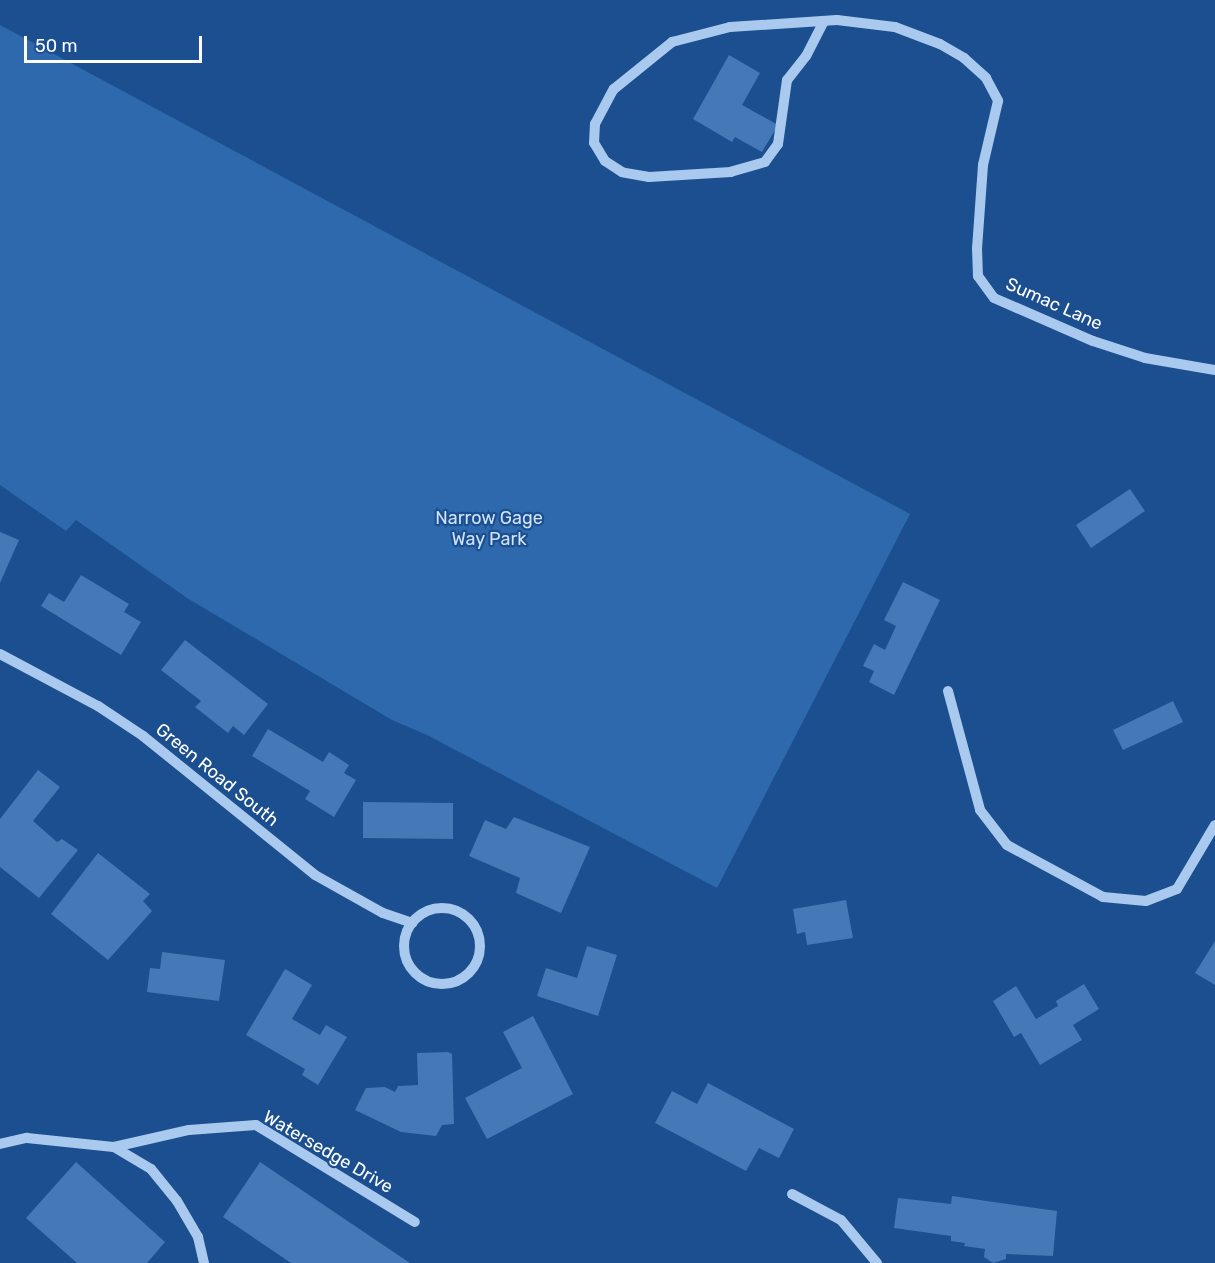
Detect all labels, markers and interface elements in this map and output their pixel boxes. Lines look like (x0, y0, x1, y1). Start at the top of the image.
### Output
scale bar (27, 24, 206, 62)
text: 50 m (35, 35, 78, 57)
street label: Sumac Lane (1002, 273, 1106, 335)
park label: Narrow Gage Way Park (435, 508, 543, 550)
street label: Green Road South (151, 719, 283, 831)
street label: Watersedge Drive (259, 1106, 397, 1198)

